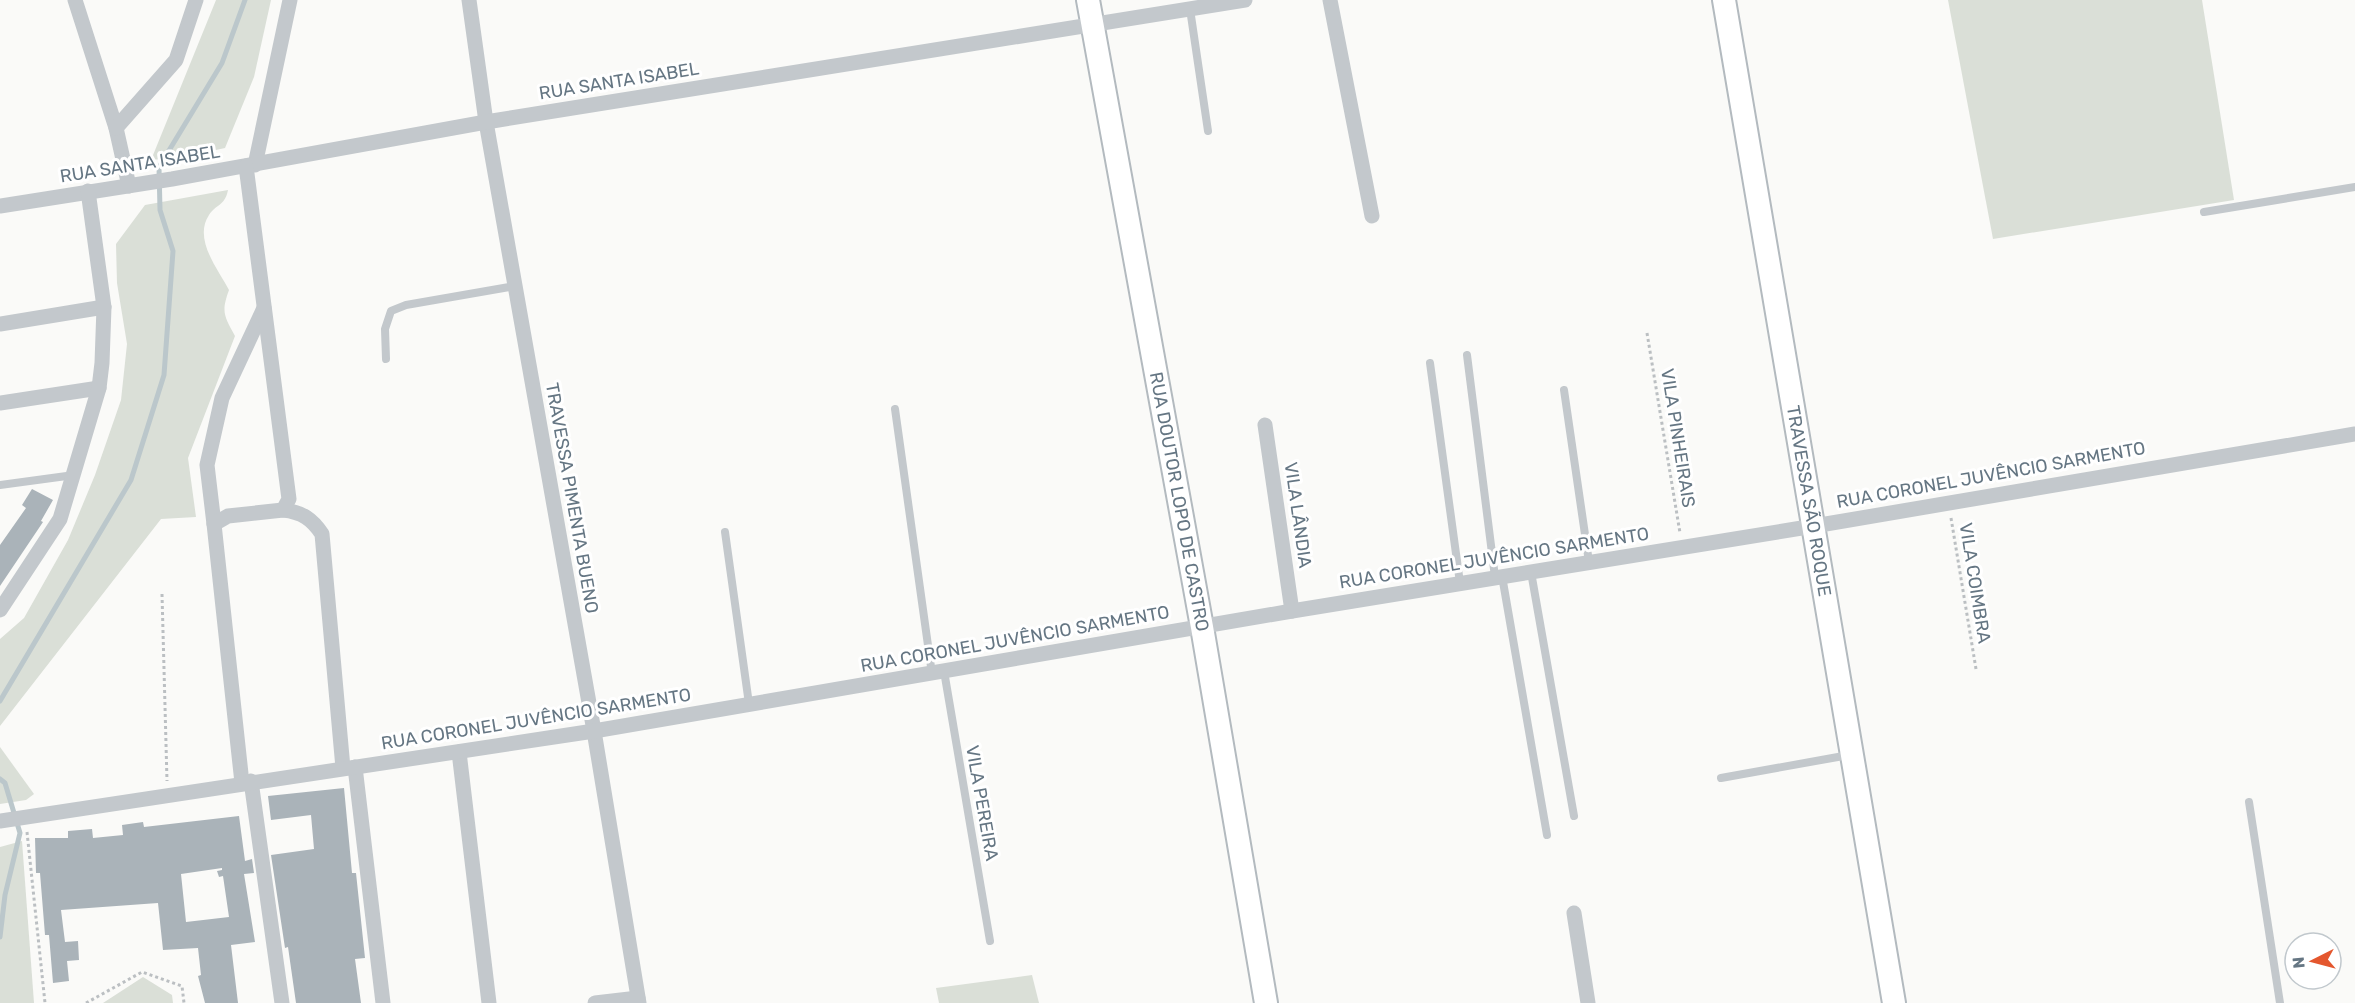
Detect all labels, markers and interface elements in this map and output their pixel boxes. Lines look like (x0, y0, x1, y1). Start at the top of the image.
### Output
street label: RUA SANTA ISABEL (537, 57, 701, 105)
street label: RUA SANTA ISABEL (58, 140, 222, 188)
street label: VILA PINHEIRAIS (1656, 367, 1700, 509)
street label: RUA DOUTOR LOPO DE CASTRO (1145, 370, 1214, 633)
street label: TRAVESSA PIMENTA BUENO (541, 381, 603, 615)
street label: TRAVESSA SÃO ROQUE (1782, 404, 1836, 598)
street label: RUA CORONEL JUVÊNCIO SARMENTO (1835, 437, 2147, 513)
street label: VILA LÂNDIA (1280, 461, 1316, 569)
street label: VILA COIMBRA (1955, 521, 1995, 645)
street label: RUA CORONEL JUVÊNCIO SARMENTO (1337, 523, 1651, 593)
street label: RUA CORONEL JUVÊNCIO SARMENTO (859, 601, 1171, 677)
street label: RUA CORONEL JUVÊNCIO SARMENTO (379, 684, 693, 754)
street label: VILA PEREIRA (961, 744, 1003, 862)
north arrow (2283, 931, 2343, 991)
text: N (2289, 956, 2309, 969)

